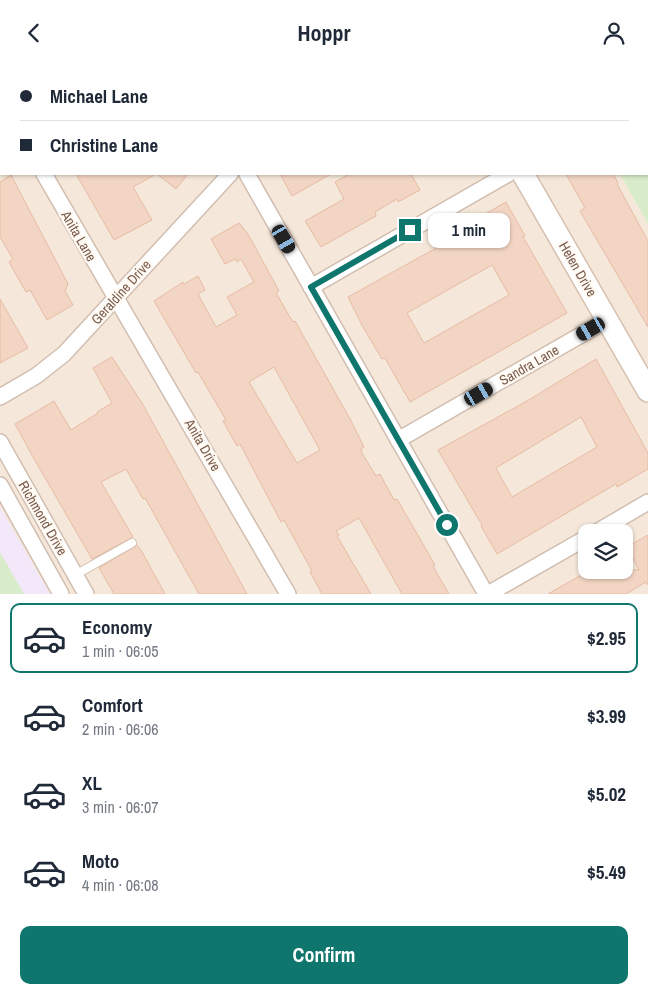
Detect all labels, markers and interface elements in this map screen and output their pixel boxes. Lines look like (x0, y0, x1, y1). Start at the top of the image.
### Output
text: Hoppr (297, 18, 351, 48)
icon: back (20, 19, 48, 47)
icon: person (600, 19, 628, 47)
text: Michael Lane (50, 83, 148, 109)
text: Christine Lane (50, 132, 158, 158)
street label: Anita Lane (57, 207, 101, 265)
callout: 1 min (428, 213, 510, 247)
route end (399, 219, 421, 241)
text: 1 min (452, 219, 486, 241)
car (270, 222, 297, 256)
street label: Helen Drive (555, 238, 601, 300)
street label: Geraldine Drive (87, 256, 155, 328)
car (574, 315, 607, 343)
street label: Sandra Lane (496, 341, 562, 389)
car (462, 380, 495, 408)
street label: Anita Drive (180, 415, 225, 474)
street label: Richmond Drive (14, 478, 72, 558)
route start (436, 514, 458, 536)
map controls (578, 524, 633, 579)
button: layers (578, 524, 633, 579)
text: Economy (82, 614, 152, 640)
icon: car (22, 616, 67, 661)
text: $2.95 (587, 625, 626, 651)
text: 1 min · 06:05 (82, 640, 159, 662)
text: Comfort (82, 692, 143, 718)
icon: car (22, 694, 67, 739)
text: $3.99 (587, 703, 626, 729)
text: 2 min · 06:06 (82, 718, 159, 740)
text: XL (82, 770, 102, 796)
icon: car (22, 772, 67, 817)
text: $5.02 (587, 781, 626, 807)
text: 3 min · 06:07 (82, 796, 159, 818)
text: Moto (82, 848, 119, 874)
icon: car (22, 850, 67, 895)
text: $5.49 (587, 859, 626, 885)
text: 4 min · 06:08 (82, 874, 159, 896)
button: Confirm (20, 926, 628, 984)

